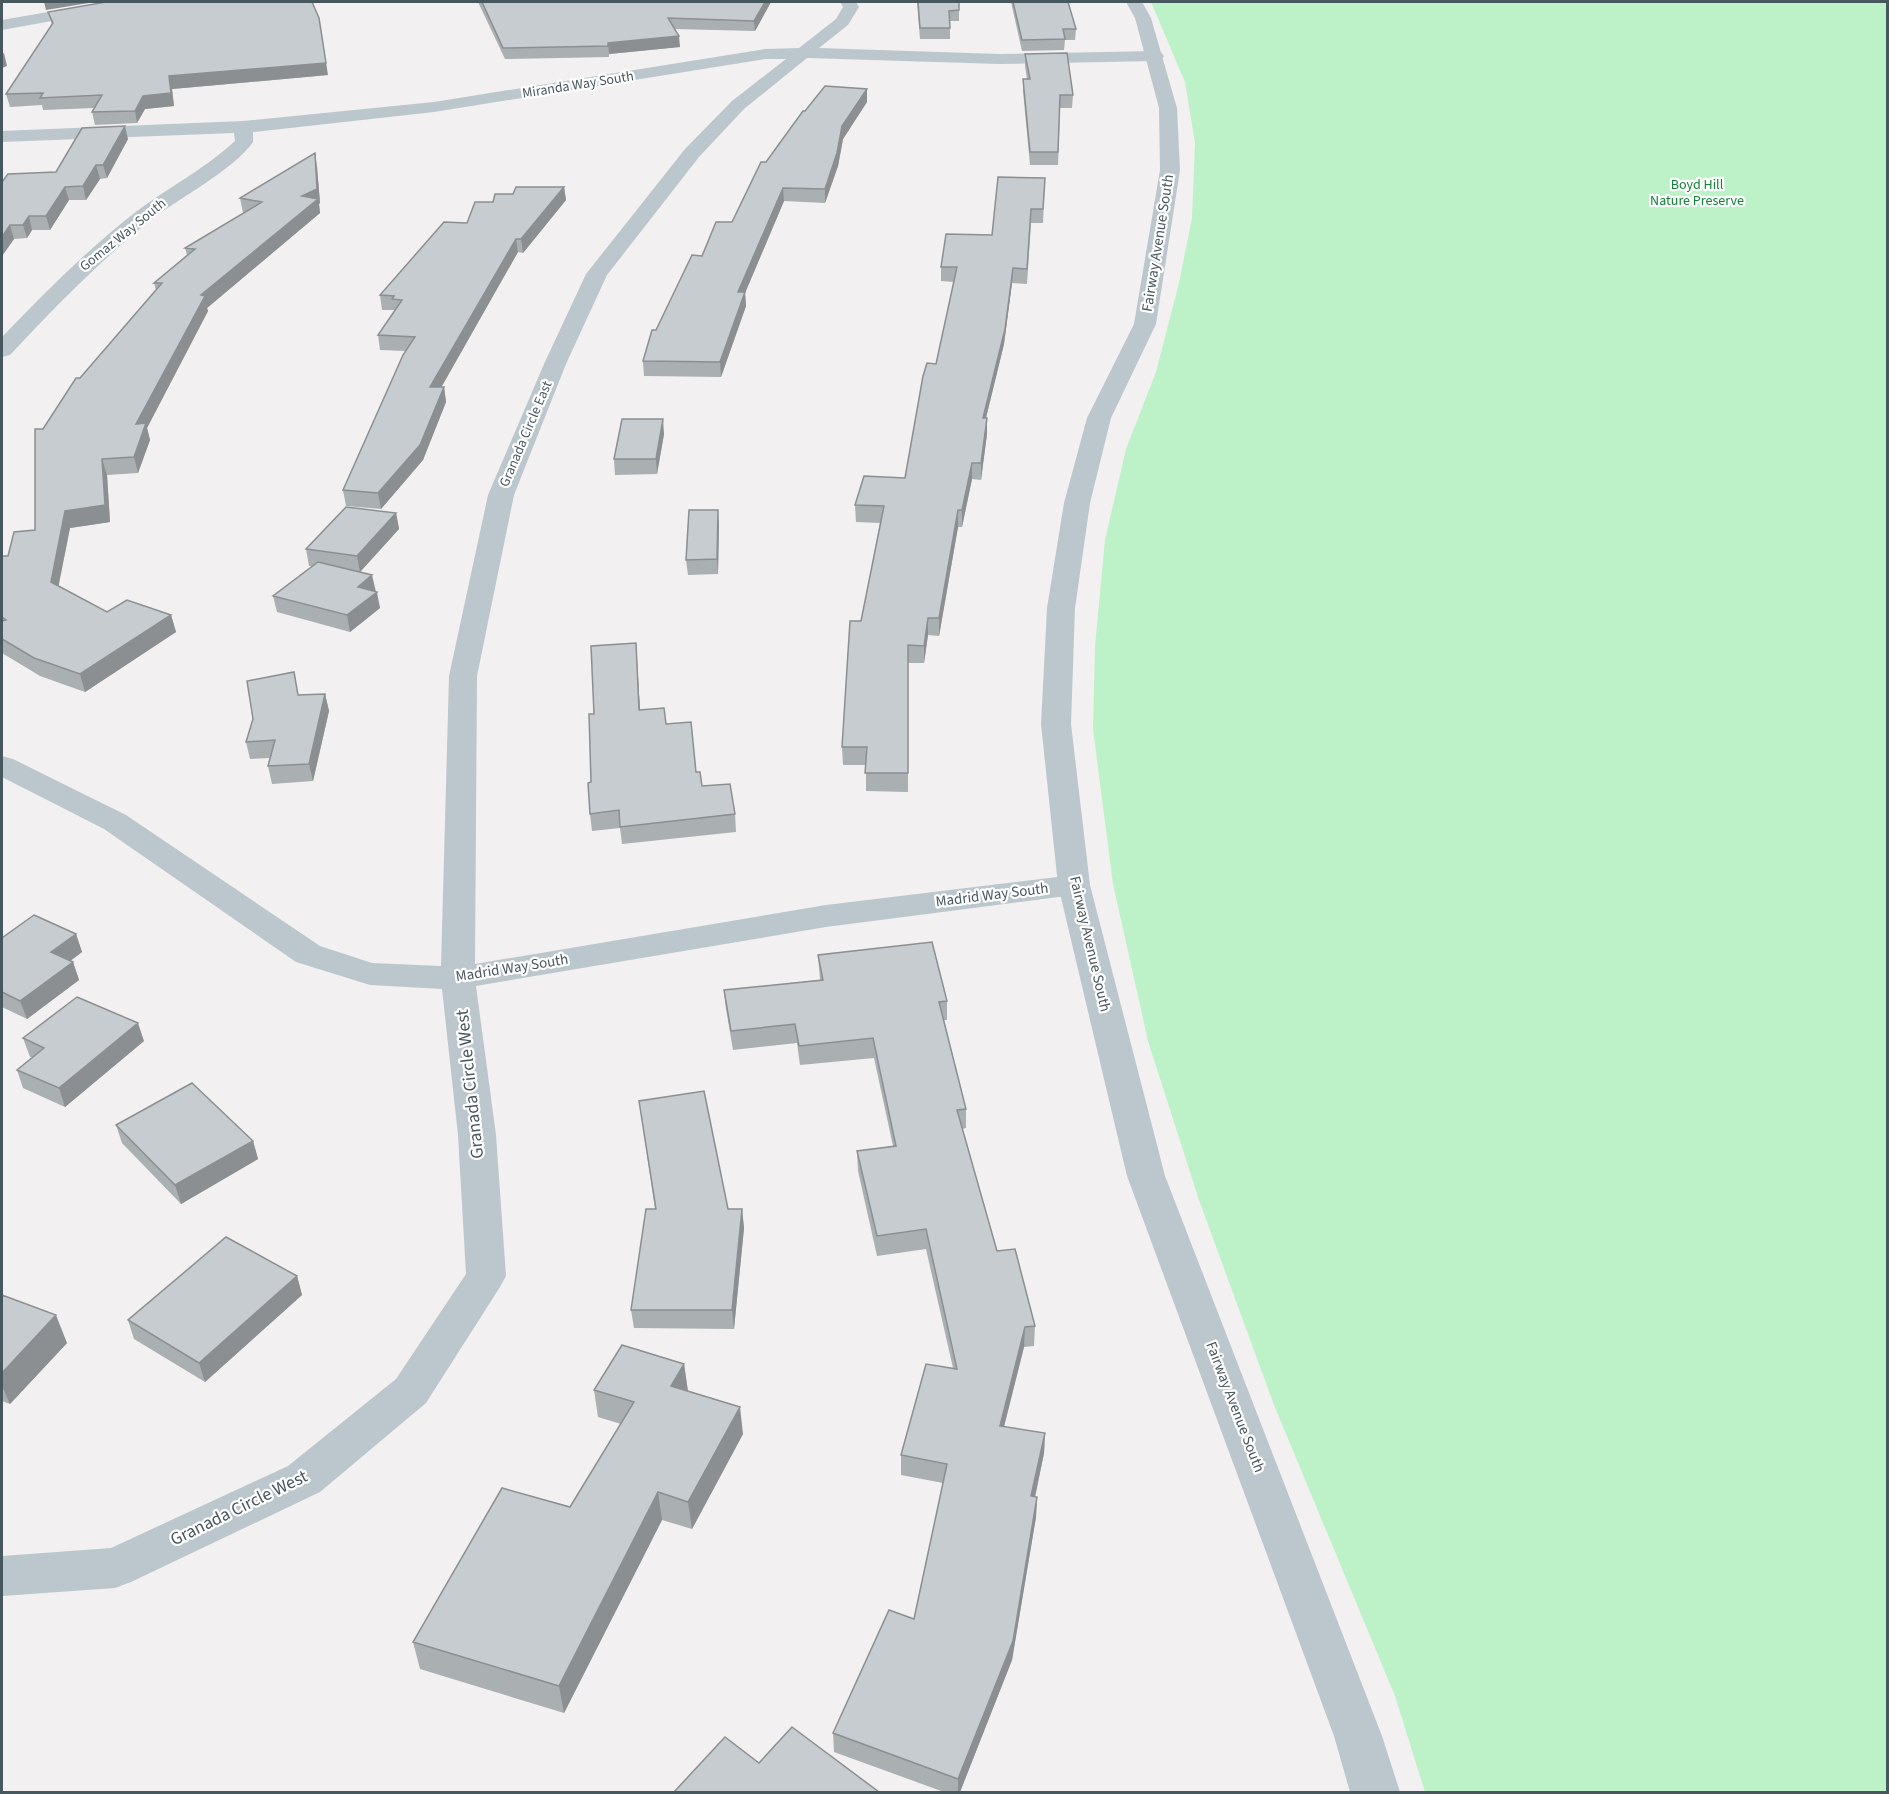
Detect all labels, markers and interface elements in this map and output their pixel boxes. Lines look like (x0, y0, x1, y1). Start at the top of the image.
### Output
street label: Miranda Way South (521, 66, 635, 104)
street label: Fairway Avenue South (1137, 173, 1179, 313)
park label: Boyd Hill Nature Preserve (1650, 175, 1744, 211)
street label: Gomaz Way South (76, 194, 170, 276)
street label: Granada Circle East (495, 378, 557, 490)
street label: Fairway Avenue South (1064, 874, 1116, 1014)
street label: Madrid Way South (934, 878, 1050, 912)
street label: Madrid Way South (454, 949, 570, 987)
street label: Granada Circle West (450, 1008, 490, 1160)
street label: Fairway Avenue South (1200, 1339, 1270, 1475)
street label: Granada Circle West (166, 1464, 312, 1552)

